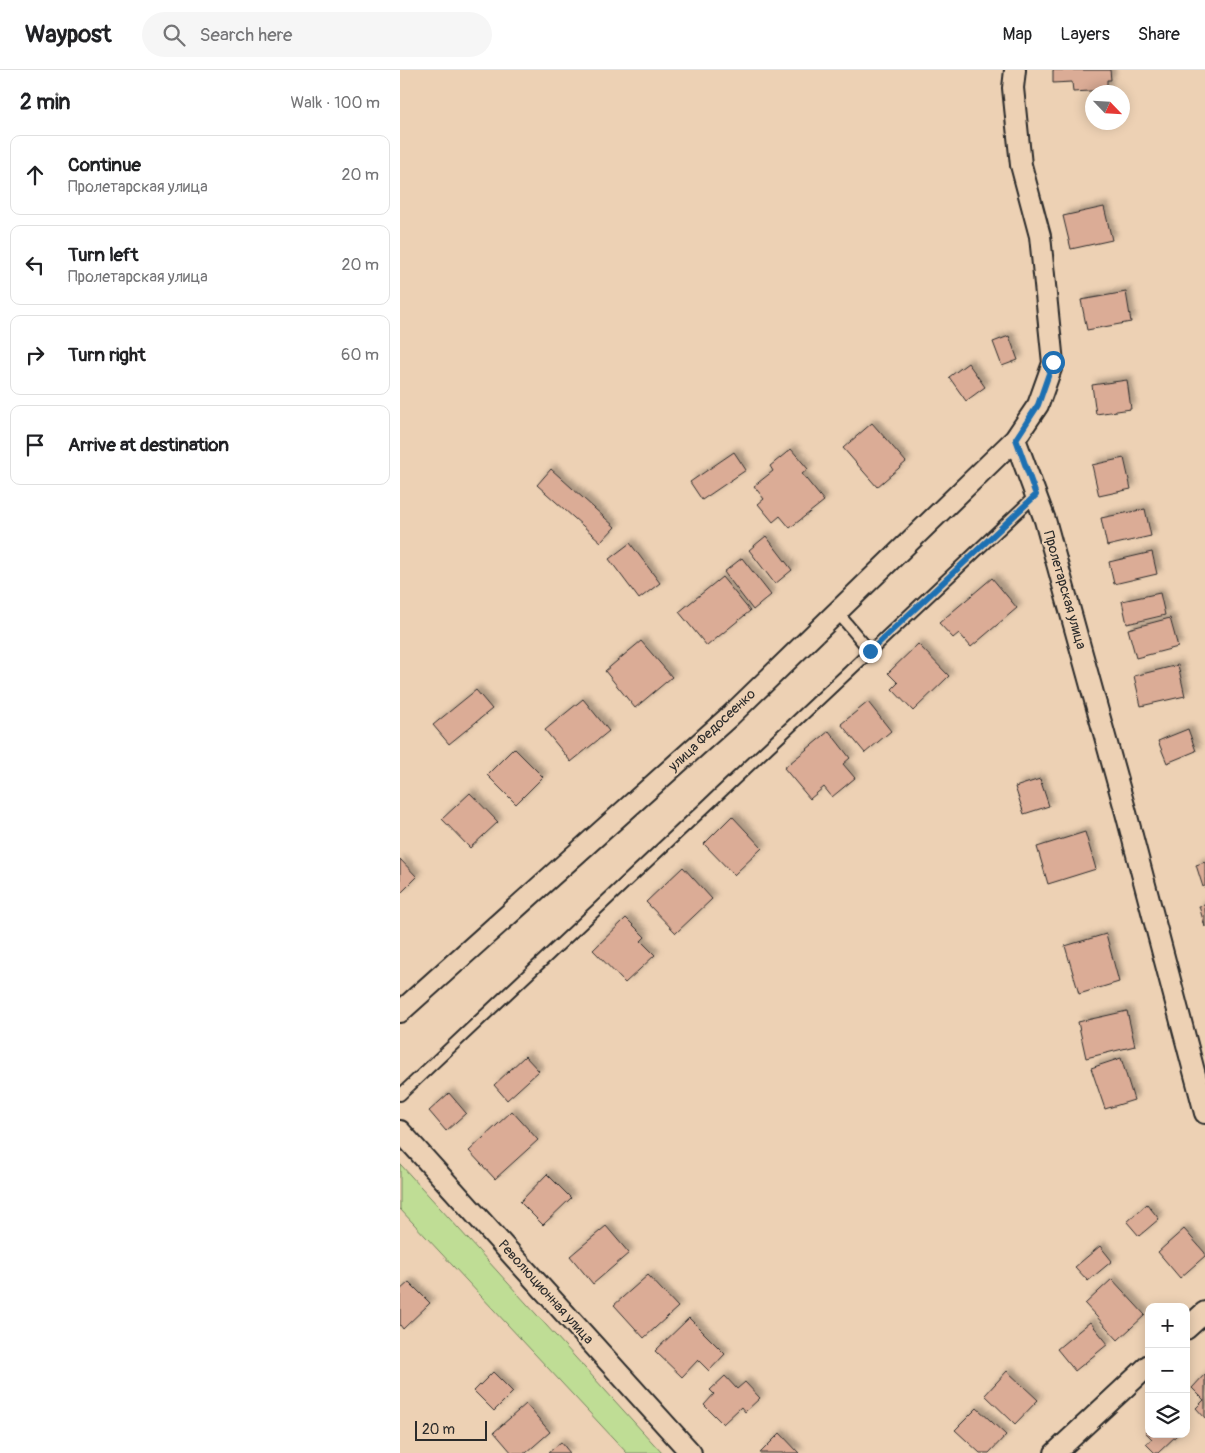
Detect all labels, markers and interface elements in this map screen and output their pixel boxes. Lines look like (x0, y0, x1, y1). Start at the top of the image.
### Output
search box (142, 12, 492, 57)
text: Waypost (25, 20, 112, 49)
icon: search (160, 21, 188, 49)
text: Search here (200, 23, 292, 47)
text: Map (1003, 23, 1032, 46)
text: Layers (1060, 23, 1110, 46)
text: Share (1138, 23, 1180, 46)
north arrow (1085, 85, 1130, 130)
text: 2 min (20, 89, 70, 116)
text: Walk · 100 m (291, 93, 380, 113)
text: Continue (68, 153, 141, 177)
icon: ahead (21, 161, 49, 189)
text: 20 m (341, 165, 379, 185)
text: Пролетарская улица (68, 177, 208, 197)
text: Turn left (68, 243, 138, 267)
icon: left (21, 251, 49, 279)
text: 20 m (341, 255, 379, 275)
text: Пролетарская улица (68, 267, 208, 287)
icon: right (21, 341, 49, 369)
text: Turn right (68, 343, 146, 367)
text: 60 m (341, 345, 379, 365)
route start (1042, 351, 1065, 374)
icon: arrive (21, 431, 49, 459)
text: Arrive at destination (68, 433, 229, 457)
street label: Пролетарская улица (1040, 529, 1090, 651)
route end (859, 640, 882, 663)
street label: улица Федосеенко (664, 685, 759, 775)
street label: Революционная улица (495, 1237, 597, 1347)
map controls (1145, 1303, 1190, 1438)
button: + (1145, 1303, 1190, 1348)
button: − (1145, 1348, 1190, 1393)
button: layers (1145, 1393, 1190, 1438)
scale bar (415, 1418, 488, 1441)
text: 20 m (422, 1421, 455, 1438)

